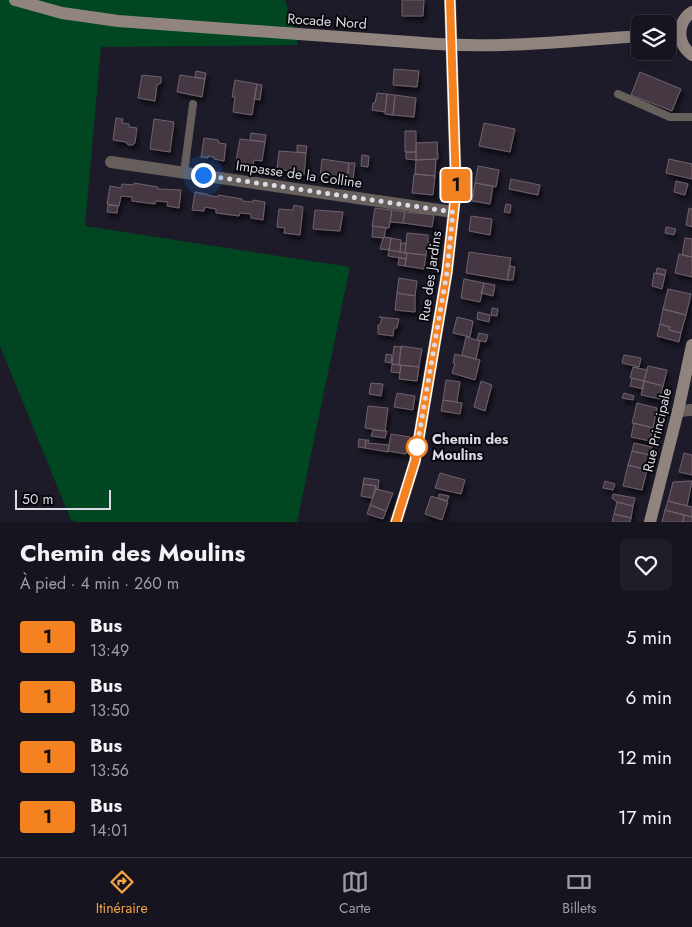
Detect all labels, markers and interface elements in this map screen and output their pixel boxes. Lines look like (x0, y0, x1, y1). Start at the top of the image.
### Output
street label: Rocade Nord (287, 8, 367, 34)
map controls (631, 15, 676, 60)
button: layers (631, 15, 676, 60)
street label: Impasse de la Colline (235, 155, 363, 193)
your location (191, 163, 216, 188)
line badge: 1 (440, 169, 472, 201)
text: 1 (451, 172, 461, 198)
street label: Rue des Jardins (414, 229, 446, 323)
street label: Rue Principale (638, 386, 676, 474)
place label: Chemin des Moulins (432, 429, 509, 465)
marker: Chemin des Moulins (406, 436, 428, 458)
scale bar (15, 487, 111, 510)
text: 50 m (22, 489, 53, 509)
text: Chemin des Moulins (20, 535, 245, 570)
button: heart (620, 539, 672, 591)
text: À pied · 4 min · 260 m (20, 572, 179, 595)
text: Bus (90, 612, 122, 639)
text: 1 (43, 624, 52, 650)
text: 5 min (626, 624, 672, 651)
text: 13:49 (90, 639, 129, 662)
text: Bus (90, 672, 122, 699)
text: 1 (43, 684, 52, 710)
text: 6 min (626, 684, 672, 711)
text: 13:50 (90, 699, 129, 722)
text: Bus (90, 732, 122, 759)
text: 1 (43, 744, 52, 770)
text: 12 min (617, 744, 672, 771)
text: 13:56 (90, 759, 129, 782)
text: Bus (90, 792, 122, 819)
text: 1 (43, 804, 52, 830)
text: 17 min (618, 804, 672, 831)
text: 14:01 (90, 819, 128, 842)
tab: Itinéraire (96, 868, 148, 918)
tab: Carte (339, 868, 371, 918)
tab: Billets (562, 868, 596, 918)

